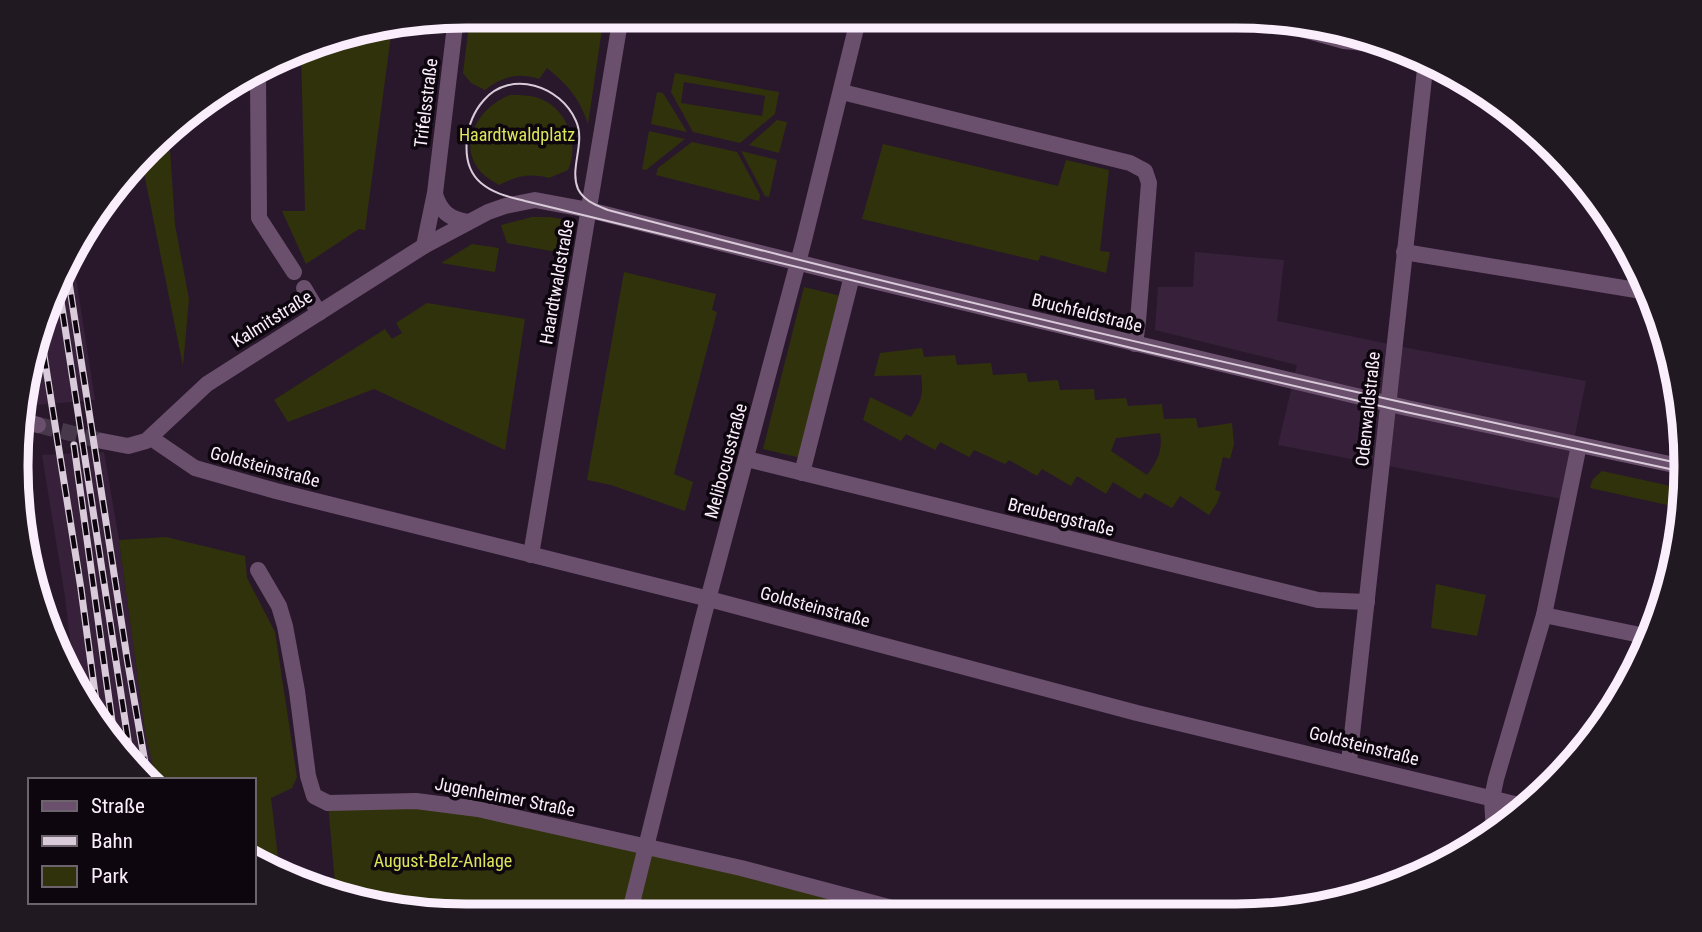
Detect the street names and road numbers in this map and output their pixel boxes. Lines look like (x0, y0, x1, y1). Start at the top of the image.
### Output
street label: Trifelsstraße (410, 57, 441, 149)
street label: Haardtwaldstraße (535, 218, 578, 346)
street label: Kalmitstraße (228, 286, 316, 352)
street label: Bruchfeldstraße (1030, 289, 1145, 336)
street label: Odenwaldstraße (1351, 350, 1384, 467)
street label: Melibocusstraße (700, 401, 751, 521)
street label: Goldsteinstraße (208, 442, 322, 491)
street label: Breubergstraße (1006, 493, 1117, 540)
street label: Goldsteinstraße (758, 582, 872, 631)
street label: Goldsteinstraße (1307, 722, 1421, 769)
street label: Jugenheimer Straße (433, 773, 577, 820)

